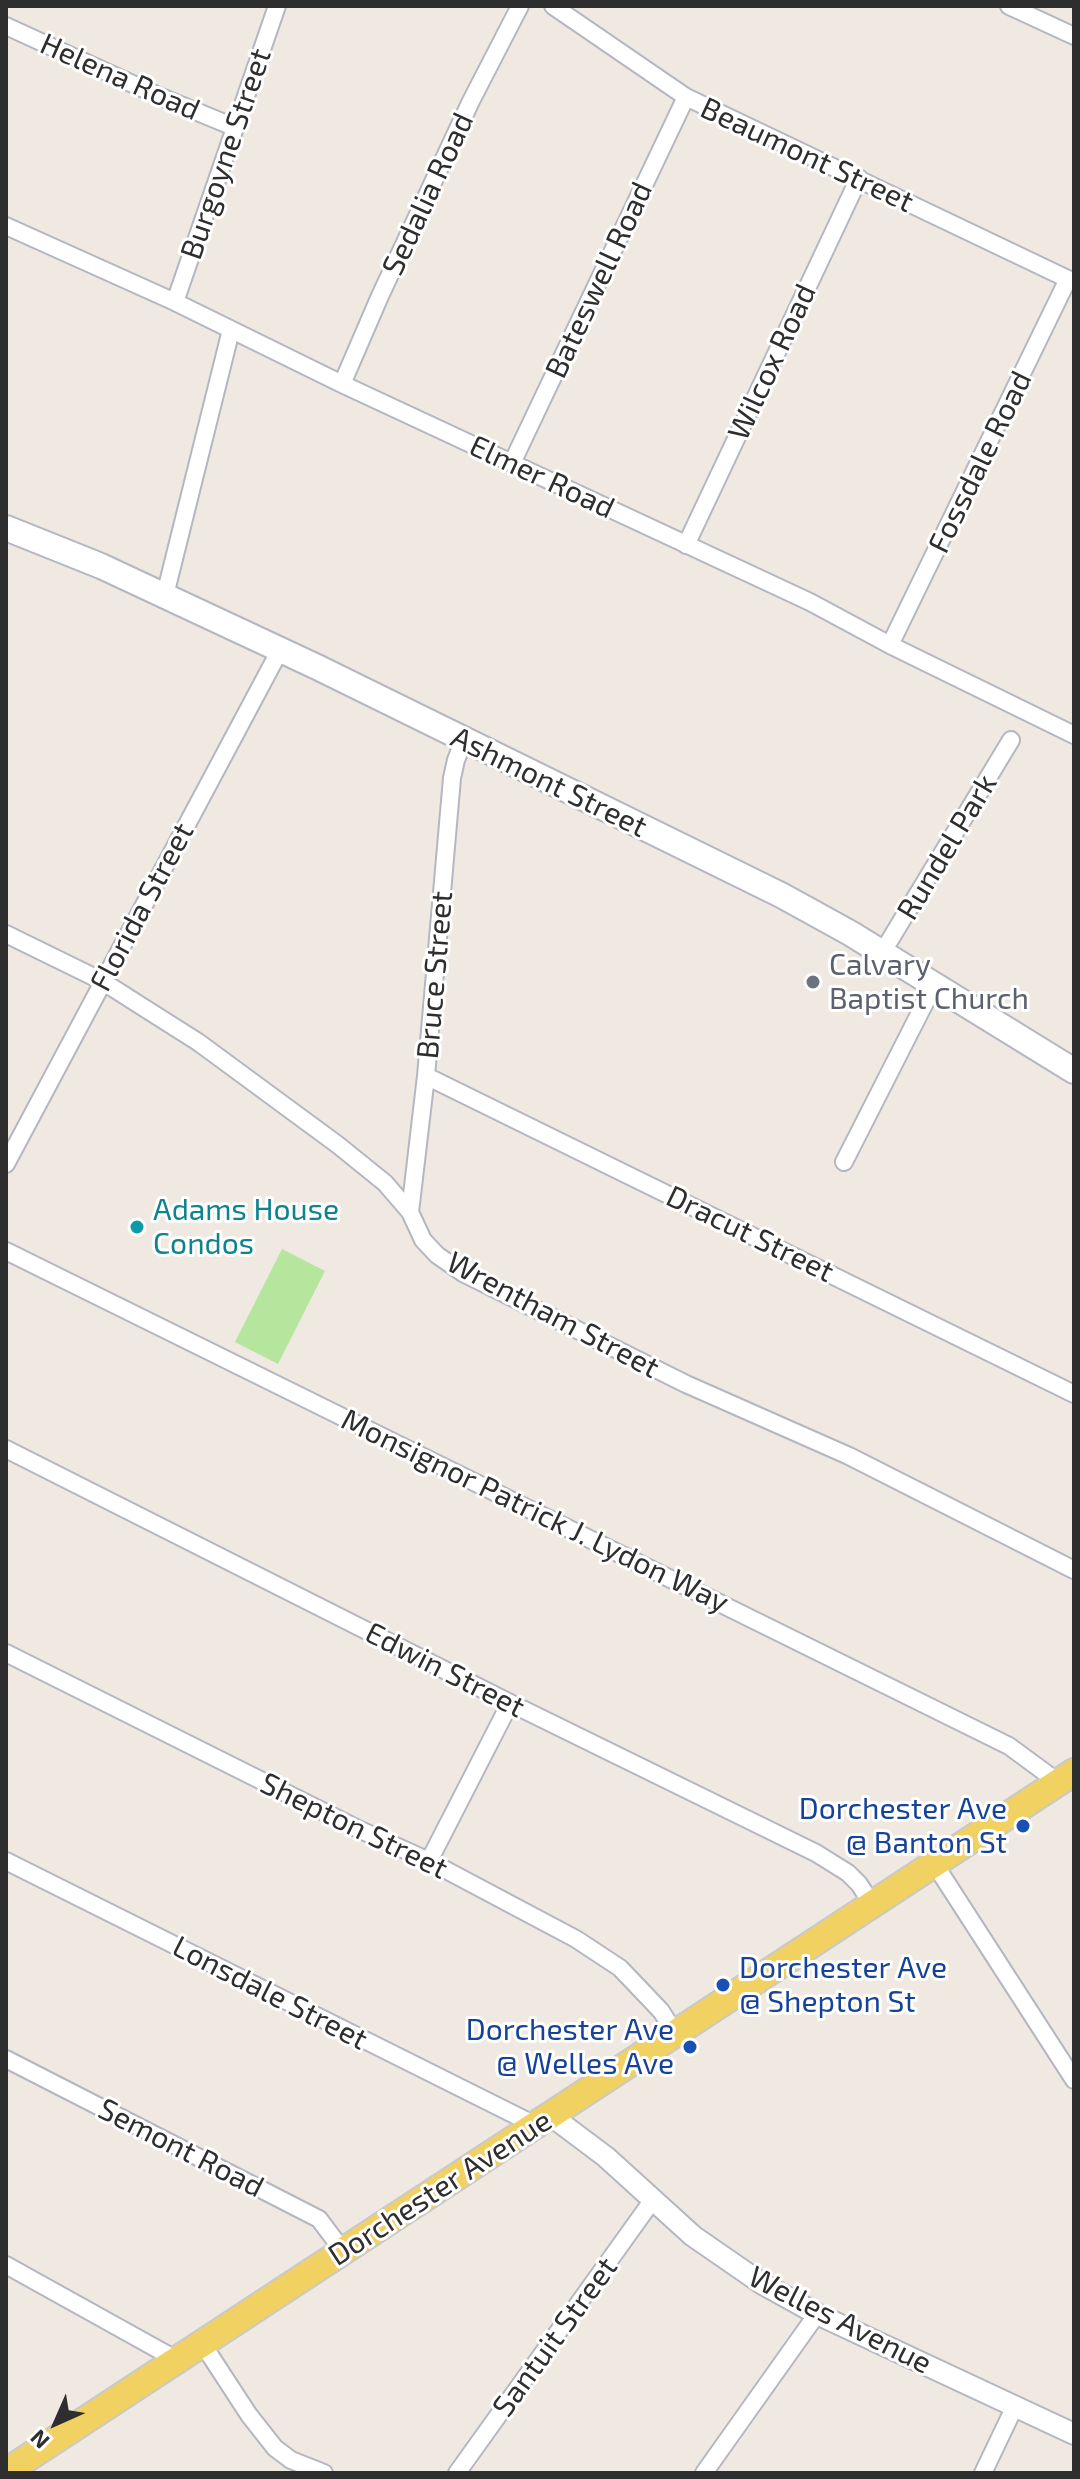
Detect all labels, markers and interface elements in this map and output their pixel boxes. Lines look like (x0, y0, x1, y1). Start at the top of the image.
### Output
street label: Helena Road (35, 26, 205, 128)
street label: Burgoyne Street (173, 44, 279, 264)
street label: Beaumont Street (695, 90, 919, 220)
street label: Sedalia Road (375, 107, 481, 281)
street label: Bateswell Road (538, 176, 660, 384)
street label: Wilcox Road (720, 278, 824, 446)
street label: Fossdale Road (920, 365, 1040, 559)
street label: Elmer Road (464, 428, 620, 526)
street label: Ashmont Street (445, 719, 653, 845)
street label: Rundel Park (890, 768, 1004, 926)
street label: Florida Street (83, 817, 201, 997)
street label: Bruce Street (410, 890, 460, 1060)
place label: Calvary Baptist Church (829, 947, 1029, 1018)
marker: Calvary Baptist Church (804, 973, 822, 991)
street label: Dracut Street (660, 1178, 840, 1290)
place label: Adams House Condos (153, 1192, 339, 1262)
marker: Adams House Condos (128, 1218, 146, 1236)
street label: Wrentham Street (441, 1244, 665, 1386)
street label: Monsignor Patrick J. Lydon Way (335, 1401, 735, 1621)
street label: Edwin Street (359, 1615, 531, 1725)
street label: Shepton Street (255, 1765, 453, 1887)
place label: Dorchester Ave @ Banton St (799, 1791, 1007, 1862)
marker: Dorchester Ave @ Banton St (1014, 1817, 1032, 1835)
street label: Lonsdale Street (167, 1928, 373, 2058)
place label: Dorchester Ave @ Shepton St (739, 1950, 947, 2020)
marker: Dorchester Ave @ Shepton St (714, 1976, 732, 1994)
place label: Dorchester Ave @ Welles Ave (466, 2012, 674, 2082)
marker: Dorchester Ave @ Welles Ave (681, 2038, 699, 2056)
street label: Semont Road (92, 2091, 270, 2205)
street label: Dorchester Avenue (322, 2102, 558, 2274)
street label: Santuit Street (485, 2250, 625, 2424)
street label: Welles Avenue (743, 2258, 937, 2382)
north arrow (16, 2383, 96, 2463)
text: N (24, 2425, 54, 2455)

